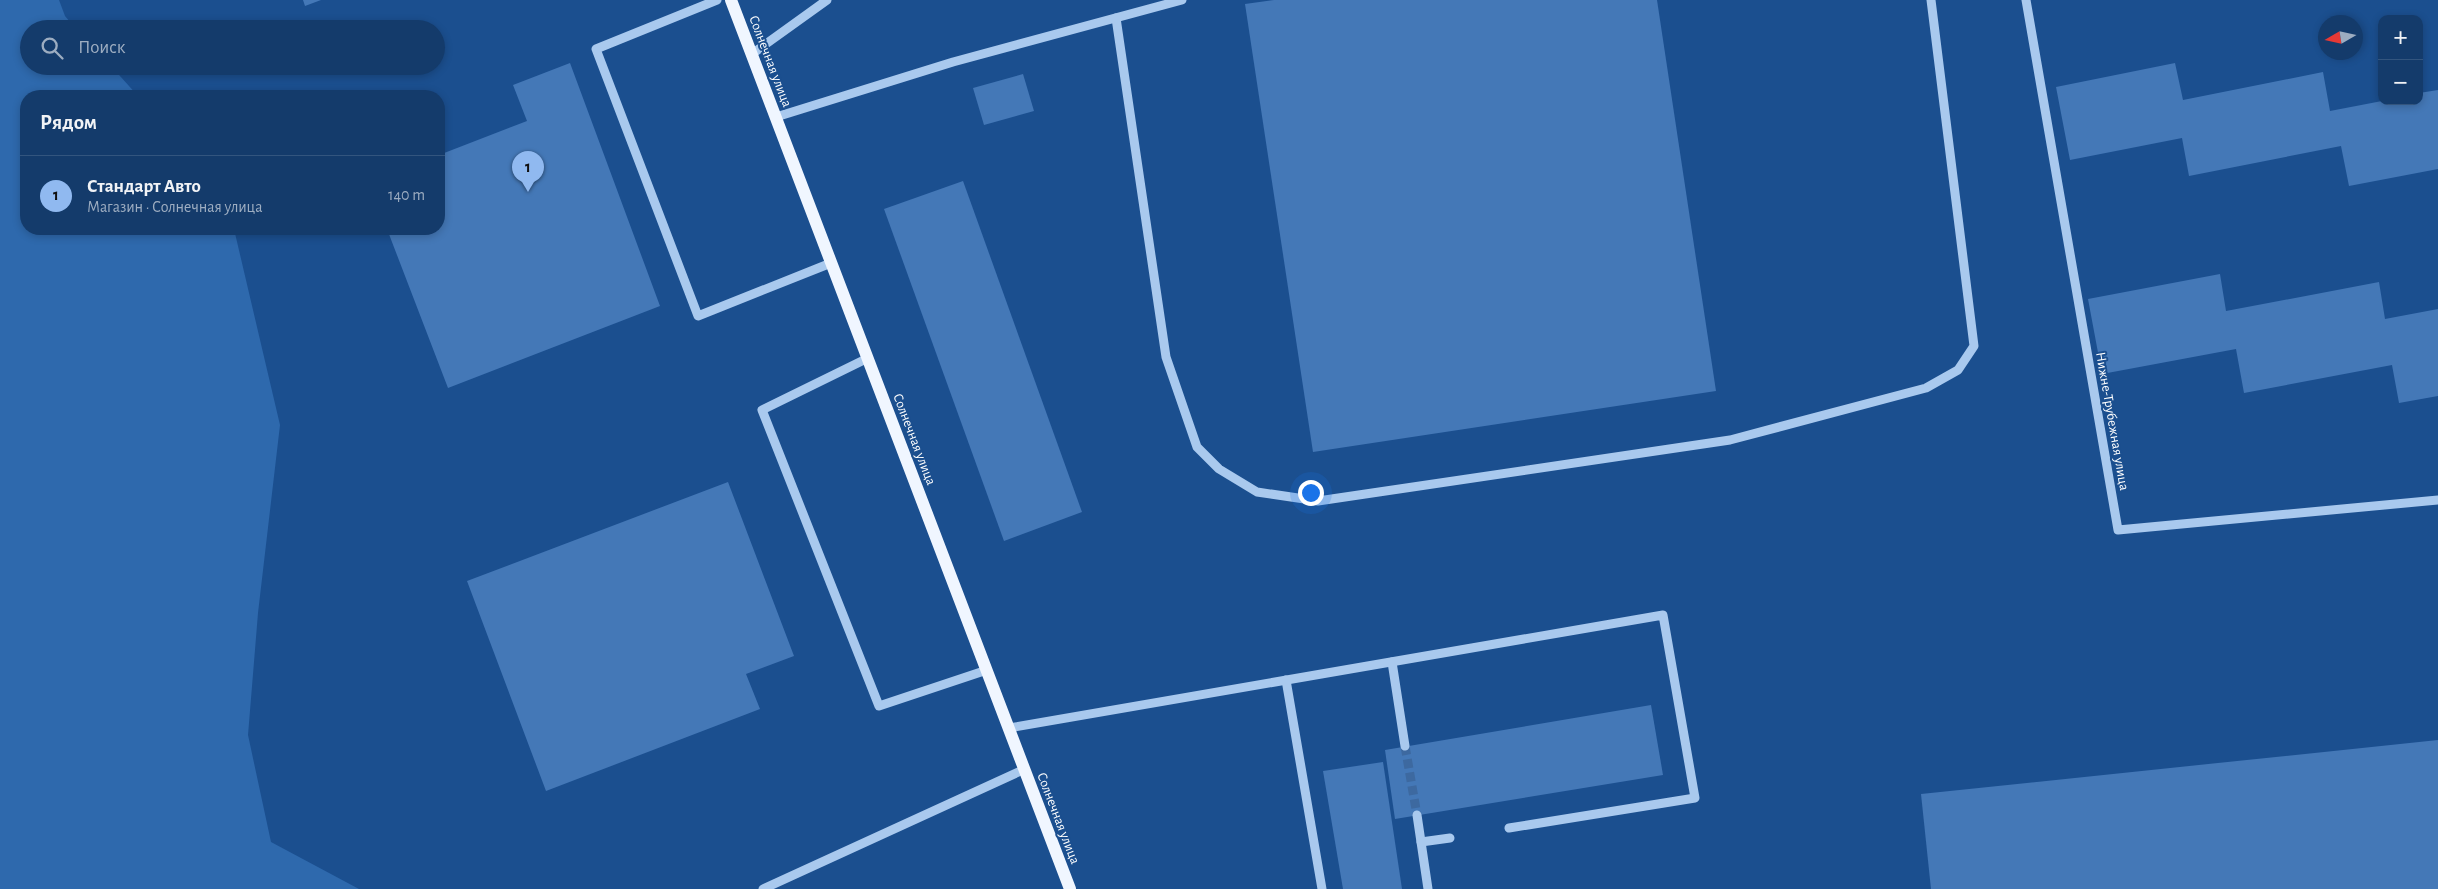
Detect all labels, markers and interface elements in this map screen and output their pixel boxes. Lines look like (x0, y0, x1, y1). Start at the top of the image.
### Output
street label: Солнечная улица (746, 14, 794, 110)
north arrow (2318, 15, 2363, 60)
map controls (2378, 15, 2423, 105)
button: + (2378, 15, 2423, 60)
search box (20, 20, 445, 75)
icon: search (38, 34, 66, 62)
text: Поиск (78, 38, 125, 57)
button: − (2378, 60, 2423, 105)
text: Рядом (40, 112, 97, 133)
pin: 1 (512, 151, 544, 192)
text: Стандарт Авто (87, 177, 201, 196)
text: 1 (53, 187, 59, 203)
text: 140 m (388, 187, 425, 203)
text: Магазин · Солнечная улица (87, 199, 263, 215)
street label: Нижне-Трубежная улица (2093, 351, 2131, 492)
street label: Солнечная улица (890, 392, 938, 488)
your location (1298, 480, 1324, 506)
street label: Солнечная улица (1034, 771, 1082, 867)

